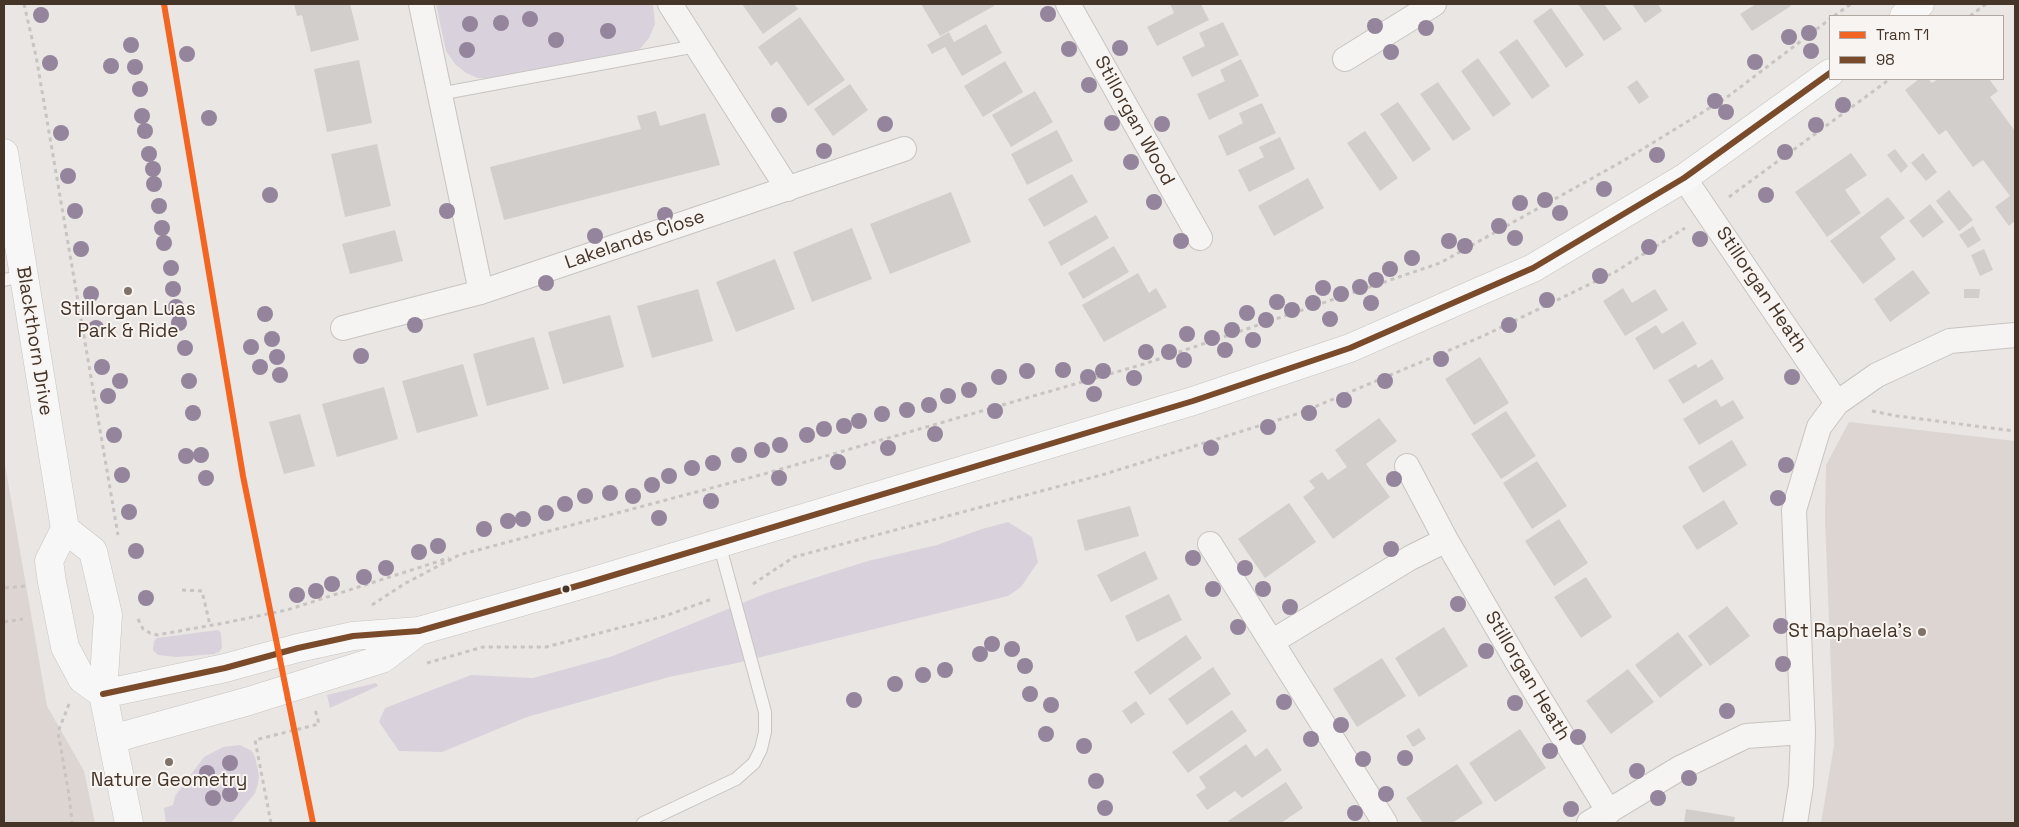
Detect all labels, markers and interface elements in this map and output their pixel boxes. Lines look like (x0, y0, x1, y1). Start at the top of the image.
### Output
legend (1829, 15, 2004, 80)
text: Tram T1 (1876, 25, 1929, 44)
text: 98 (1876, 50, 1895, 69)
street label: Stillorgan Wood (1089, 52, 1179, 190)
street label: Lakelands Close (562, 205, 708, 275)
street label: Stillorgan Heath (1710, 223, 1812, 357)
street label: Blackthorn Drive (11, 265, 57, 417)
marker: Stillorgan Luas Park & Ride (122, 285, 134, 297)
place label: Stillorgan Luas Park & Ride (60, 299, 196, 343)
unlabelled marker (561, 584, 571, 594)
street label: Stillorgan Heath (1479, 607, 1575, 745)
place label: St Raphaela's (1788, 621, 1912, 643)
marker: St Raphaela's (1916, 626, 1928, 638)
marker: Nature Geometry (163, 756, 175, 768)
place label: Nature Geometry (91, 770, 247, 792)

